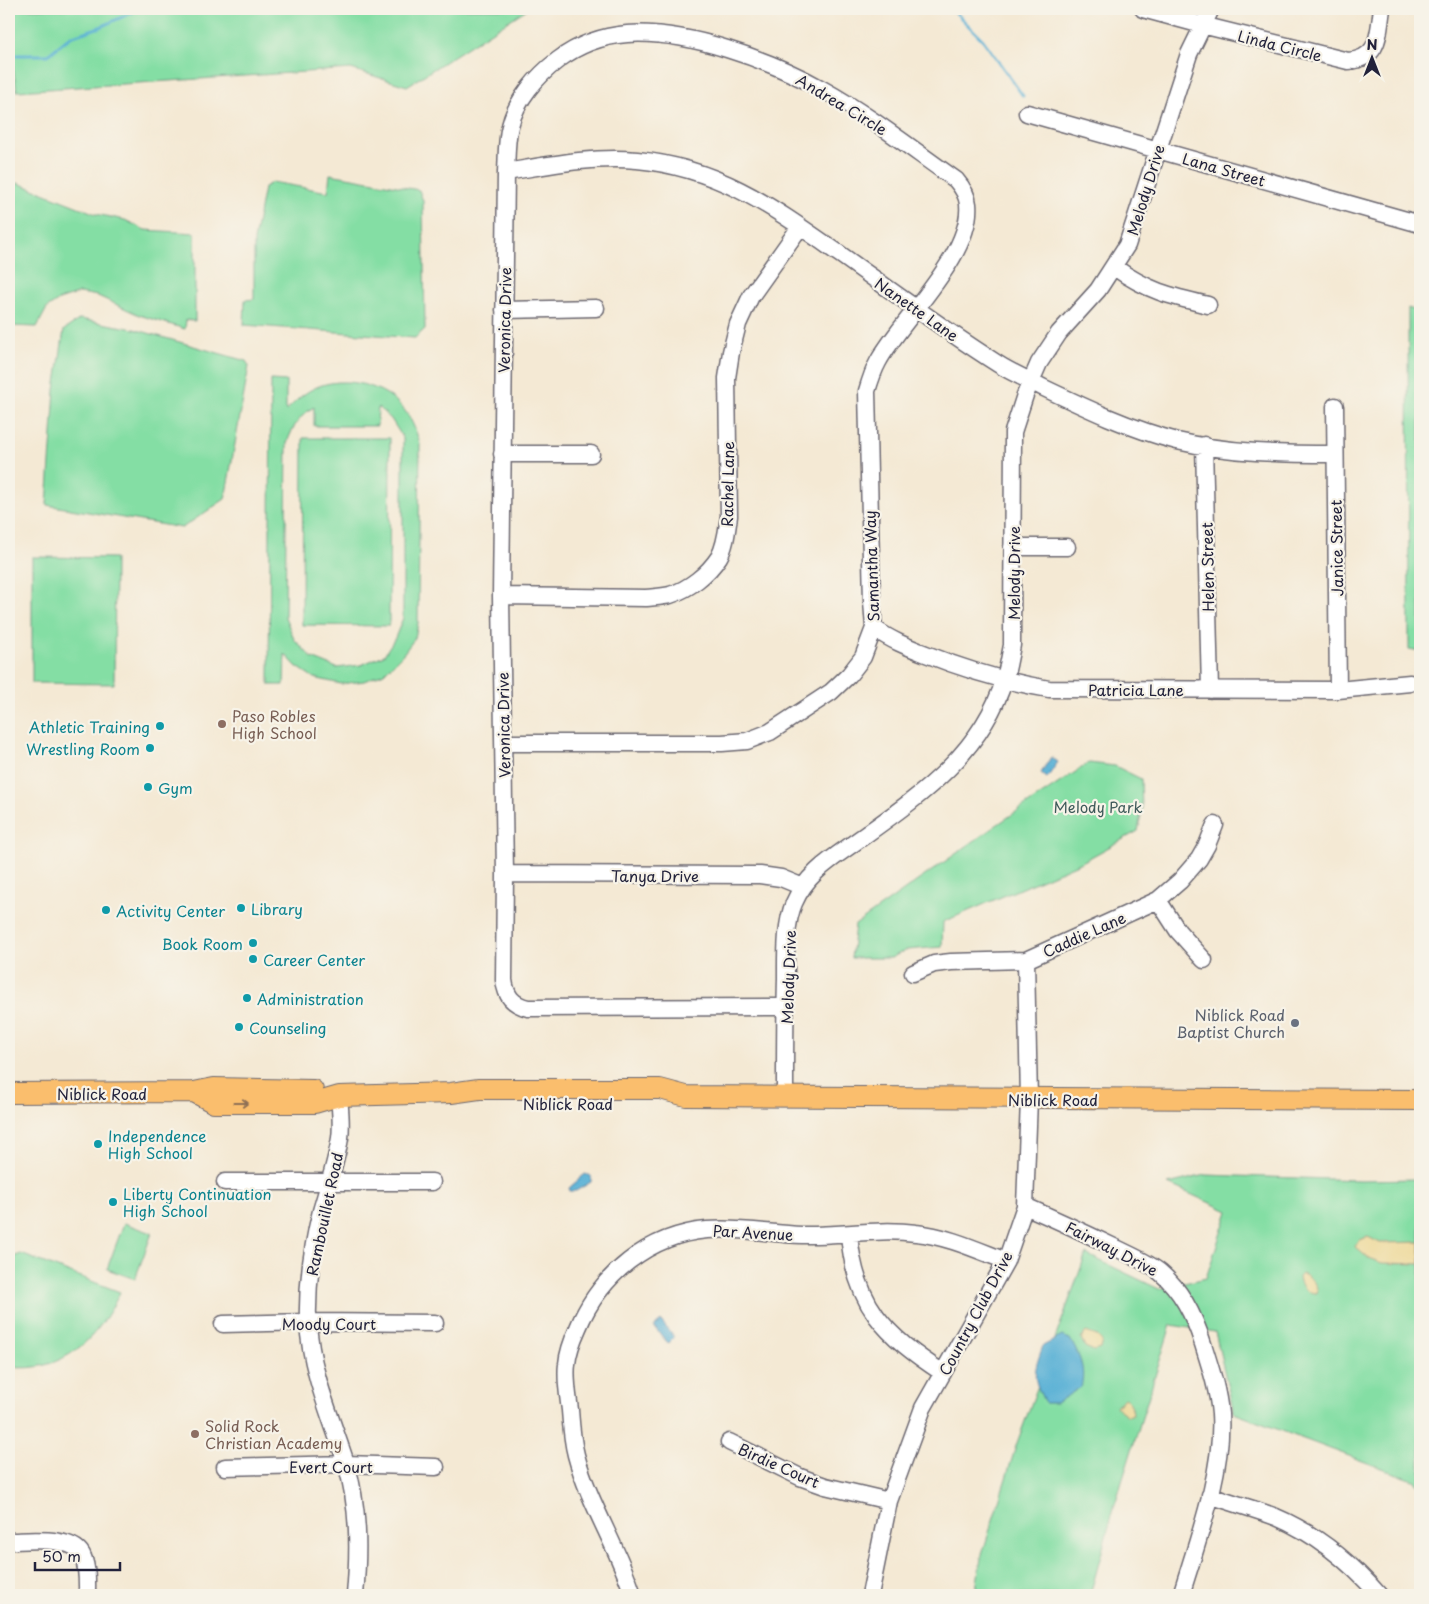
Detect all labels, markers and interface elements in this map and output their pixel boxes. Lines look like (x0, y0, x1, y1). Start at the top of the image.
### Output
street label: Linda Circle (1235, 23, 1325, 67)
north arrow (1346, 32, 1396, 82)
text: N (1366, 34, 1378, 55)
street label: Andrea Circle (792, 68, 892, 140)
street label: Melody Drive (1120, 142, 1170, 238)
street label: Lana Street (1180, 146, 1268, 192)
street label: Veronica Drive (492, 267, 516, 373)
street label: Nanette Lane (870, 272, 964, 346)
street label: Rachel Lane (715, 441, 739, 527)
street label: Janice Street (1324, 500, 1348, 596)
street label: Samantha Way (858, 510, 884, 622)
street label: Helen Street (1195, 522, 1219, 612)
street label: Melody Drive (1002, 526, 1025, 620)
street label: Veronica Drive (491, 672, 515, 778)
street label: Patricia Lane (1088, 678, 1184, 701)
place label: Paso Robles High School (232, 704, 317, 744)
place label: Athletic Training (29, 715, 150, 738)
marker: Paso Robles High School (216, 718, 228, 730)
marker: Athletic Training (154, 720, 166, 732)
place label: Wrestling Room (26, 737, 140, 760)
marker: Wrestling Room (144, 742, 156, 754)
place label: Gym (158, 776, 193, 799)
marker: Gym (142, 781, 154, 793)
park label: Melody Park (1053, 795, 1143, 818)
street label: Tanya Drive (611, 864, 699, 887)
place label: Library (251, 897, 303, 920)
place label: Activity Center (116, 899, 225, 922)
marker: Library (235, 902, 247, 914)
marker: Activity Center (100, 904, 112, 916)
street label: Caddie Lane (1039, 905, 1129, 963)
street label: Melody Drive (775, 930, 801, 1024)
place label: Book Room (162, 932, 243, 955)
marker: Book Room (247, 937, 259, 949)
place label: Career Center (263, 948, 365, 971)
marker: Career Center (247, 953, 259, 965)
place label: Administration (257, 987, 364, 1010)
marker: Administration (241, 992, 253, 1004)
place label: Niblick Road Baptist Church (1176, 1003, 1285, 1043)
place label: Counseling (249, 1016, 326, 1039)
marker: Niblick Road Baptist Church (1289, 1017, 1301, 1029)
marker: Counseling (233, 1021, 245, 1033)
street label: Niblick Road (57, 1082, 147, 1105)
street label: Niblick Road (1008, 1088, 1098, 1111)
street label: Niblick Road (523, 1092, 613, 1115)
one-way arrow (232, 1098, 248, 1108)
place label: Independence High School (108, 1124, 206, 1164)
marker: Independence High School (92, 1138, 104, 1150)
street label: Rambouillet Road (300, 1150, 348, 1278)
place label: Liberty Continuation High School (123, 1182, 272, 1222)
marker: Liberty Continuation High School (107, 1196, 119, 1208)
street label: Fairway Drive (1062, 1215, 1162, 1281)
street label: Par Avenue (712, 1218, 794, 1246)
street label: Country Club Drive (932, 1247, 1018, 1379)
street label: Moody Court (282, 1312, 376, 1335)
place label: Solid Rock Christian Academy (205, 1414, 342, 1454)
marker: Solid Rock Christian Academy (189, 1428, 201, 1440)
street label: Birdie Court (735, 1437, 823, 1493)
street label: Evert Court (289, 1455, 373, 1478)
scale bar (35, 1539, 120, 1571)
text: 50 m (42, 1544, 81, 1567)

